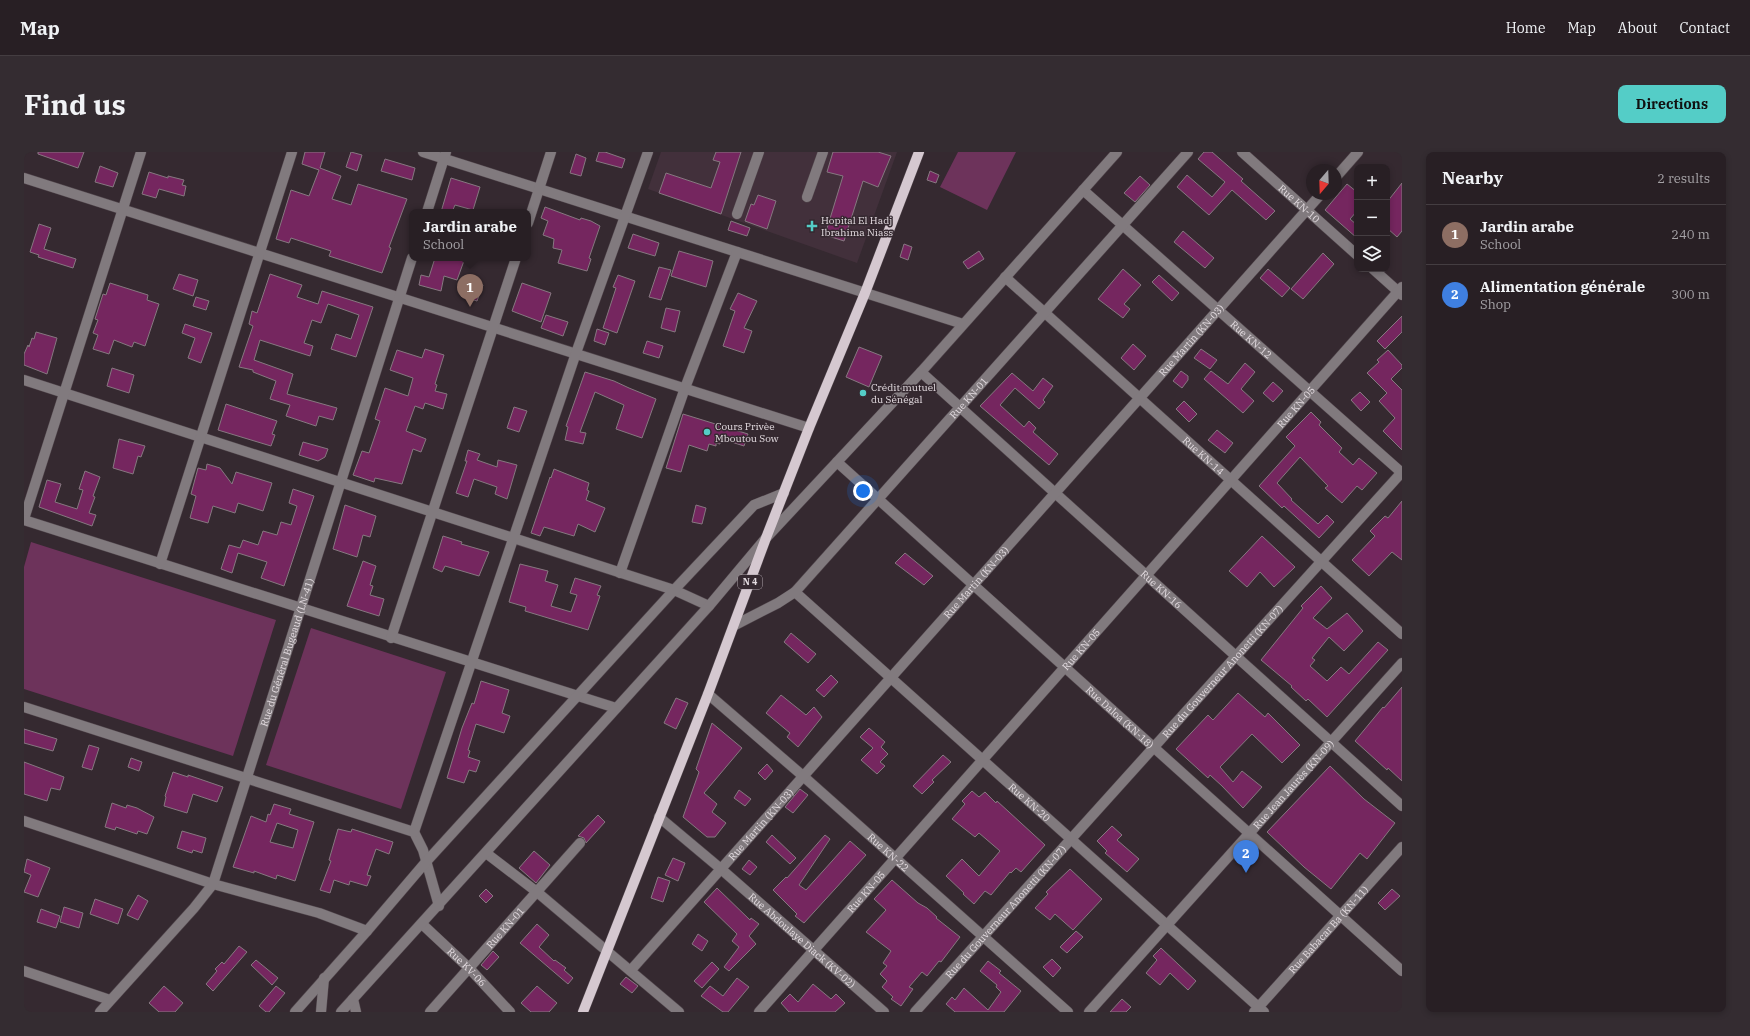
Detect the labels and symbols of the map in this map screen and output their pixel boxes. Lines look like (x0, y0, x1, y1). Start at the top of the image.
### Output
north arrow (1306, 164, 1342, 200)
street label: Rue KN-10 (1276, 182, 1322, 226)
place label: Hopital El Hadj Ibrahima Niass (821, 214, 893, 239)
marker: Hopital El Hadj Ibrahima Niass (806, 220, 818, 232)
pin: 1 (457, 274, 483, 307)
street label: Rue Martin (KN-03) (1156, 302, 1227, 379)
street label: Rue KN-12 (1227, 318, 1275, 362)
street label: Rue KN-01 (947, 375, 991, 422)
place label: Crédit mutuel du Sénégal (871, 381, 936, 406)
street label: Rue KN-05 (1274, 384, 1318, 431)
marker: Crédit mutuel du Sénégal (858, 388, 868, 398)
place label: Cours Privèe Mboutou Sow (715, 420, 779, 445)
marker: Cours Privèe Mboutou Sow (702, 427, 712, 437)
street label: Rue KN-14 (1180, 434, 1227, 478)
your location (853, 481, 873, 501)
street label: Rue Martin (KN-03) (941, 544, 1012, 621)
street label: Rue KN-16 (1138, 567, 1185, 611)
road number: N 4 (738, 575, 762, 589)
street label: Rue du Général Bugeaud (LN-41) (258, 577, 317, 728)
street label: Rue du Gouverneur Anonetti (KN-07) (1159, 602, 1286, 741)
street label: Rue KN-05 (1059, 626, 1103, 673)
street label: Rue Daloa (KN-18) (1083, 683, 1156, 751)
street label: Rue Jean Jaurès (KN-09) (1250, 737, 1337, 832)
street label: Rue KN-20 (1006, 781, 1053, 824)
street label: Rue Martin (KN-03) (725, 786, 796, 863)
street label: Rue KN-22 (865, 831, 912, 874)
pin: 2 (1233, 840, 1259, 873)
street label: Rue du Gouverneur Anonetti (KN-07) (942, 843, 1069, 981)
street label: Rue KN-05 (844, 868, 888, 915)
street label: Rue Babacar Ba (KN-11) (1286, 883, 1371, 976)
street label: Rue Abdoulaye Diack (KV-02) (746, 890, 858, 991)
street label: Rue KN-01 (483, 904, 527, 951)
street label: Rue KV-06 (444, 945, 489, 989)

